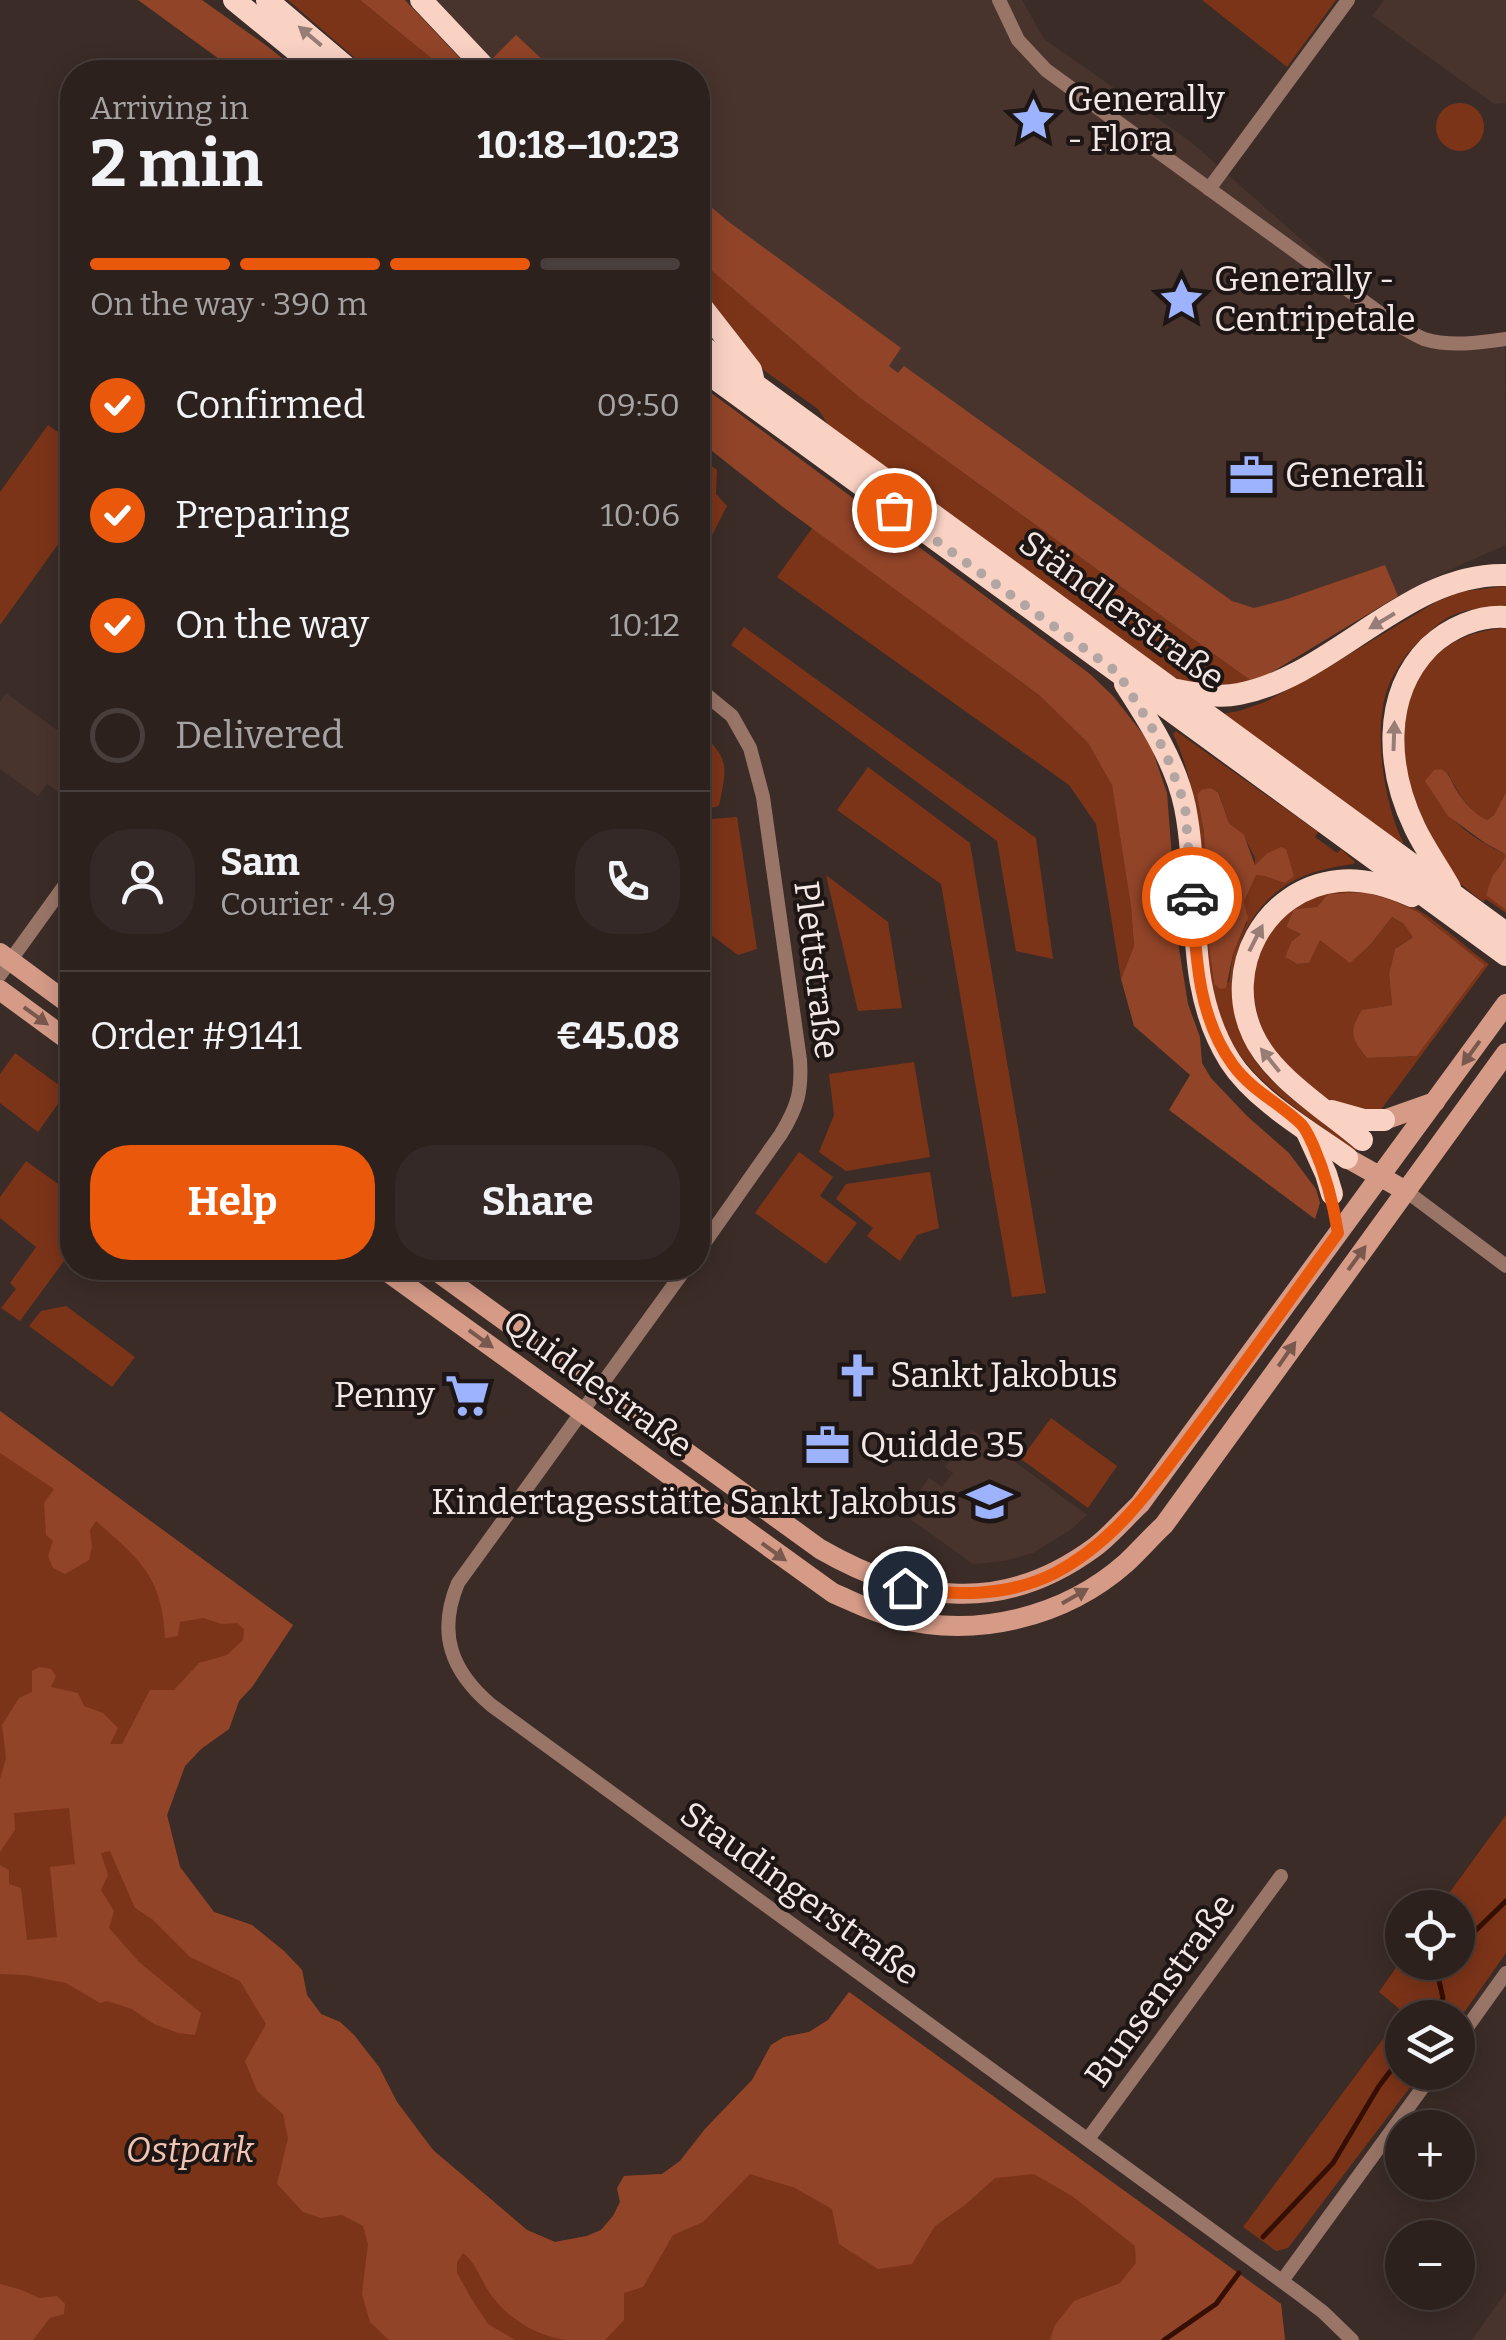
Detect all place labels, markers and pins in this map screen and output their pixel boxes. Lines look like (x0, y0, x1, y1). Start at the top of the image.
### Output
place label: Generally - Flora (1067, 78, 1225, 160)
place icon: Generally - Flora (1010, 95, 1058, 143)
place label: Generally - Centripetale (1214, 258, 1416, 340)
place icon: Generally - Centripetale (1157, 275, 1205, 323)
office icon: Generali (1228, 451, 1276, 499)
place label: Generali (1285, 454, 1425, 496)
pin (852, 468, 937, 553)
church icon: Sankt Jakobus (833, 1351, 881, 1399)
place label: Sankt Jakobus (890, 1354, 1118, 1396)
supermarket icon: Penny (444, 1371, 492, 1419)
place label: Penny (334, 1374, 435, 1416)
office icon: Quidde 35 (803, 1421, 851, 1469)
place label: Quidde 35 (860, 1424, 1024, 1466)
school or university icon: Kindertagesstätte Sankt Jakobus (966, 1478, 1014, 1526)
place label: Kindertagesstätte Sankt Jakobus (431, 1481, 957, 1523)
pin (863, 1546, 948, 1631)

